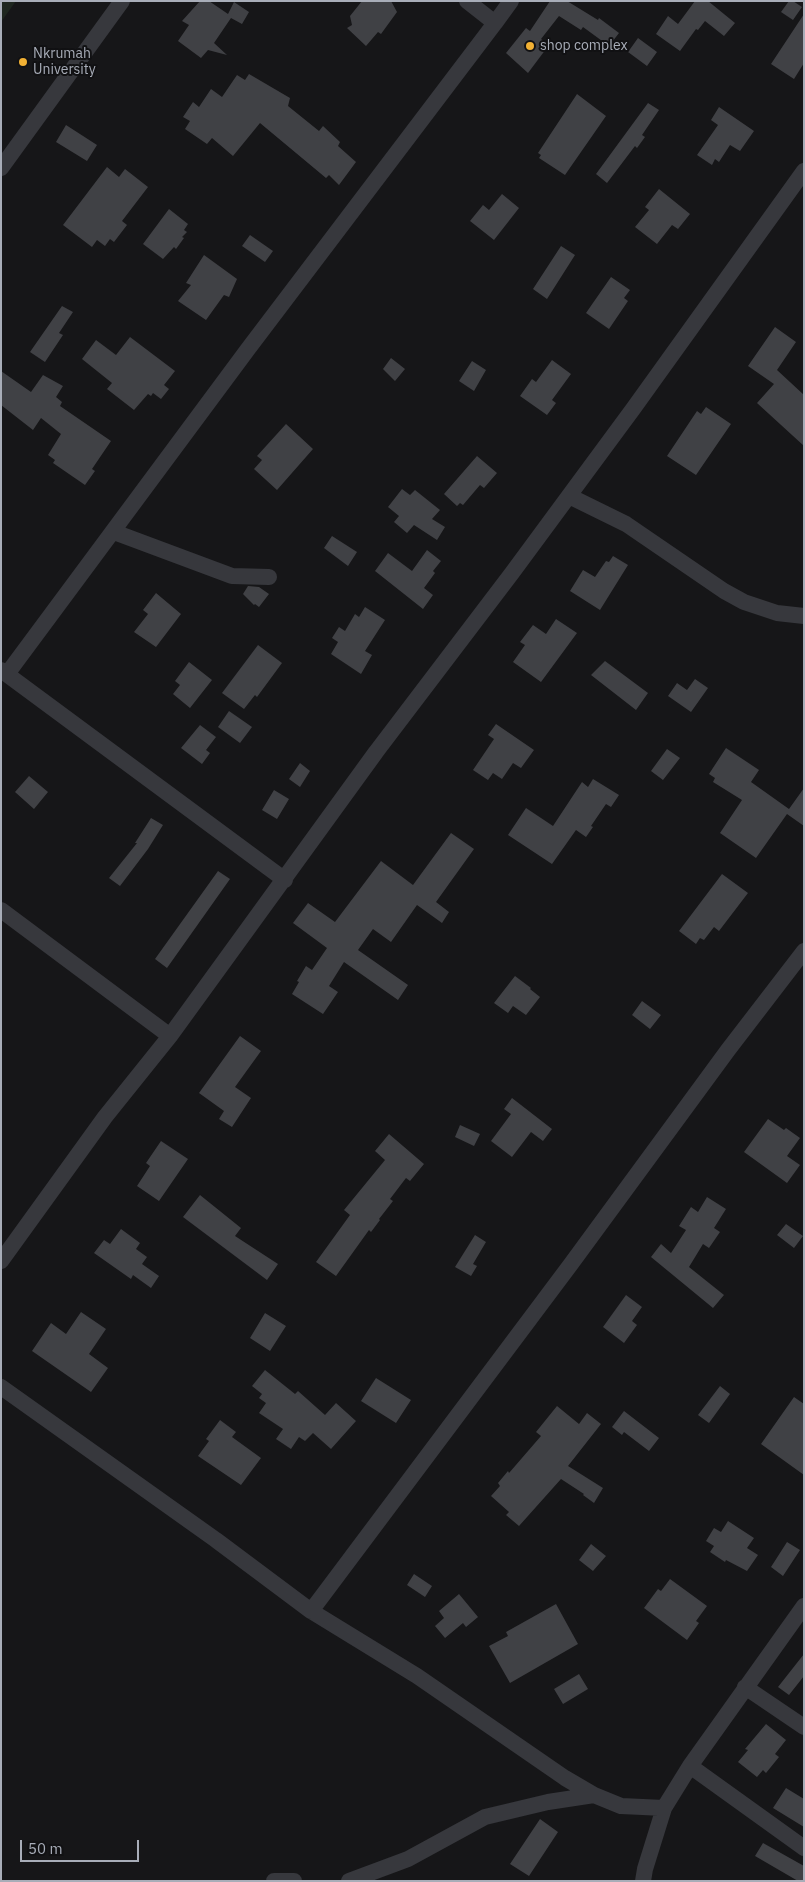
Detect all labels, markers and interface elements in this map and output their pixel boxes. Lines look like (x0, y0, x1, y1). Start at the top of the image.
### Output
place label: shop complex (540, 38, 628, 54)
marker: shop complex (524, 40, 536, 52)
place label: Nkrumah University (33, 46, 96, 78)
marker: Nkrumah University (17, 56, 29, 68)
scale bar (22, 1830, 141, 1862)
text: 50 m (28, 1839, 63, 1858)

